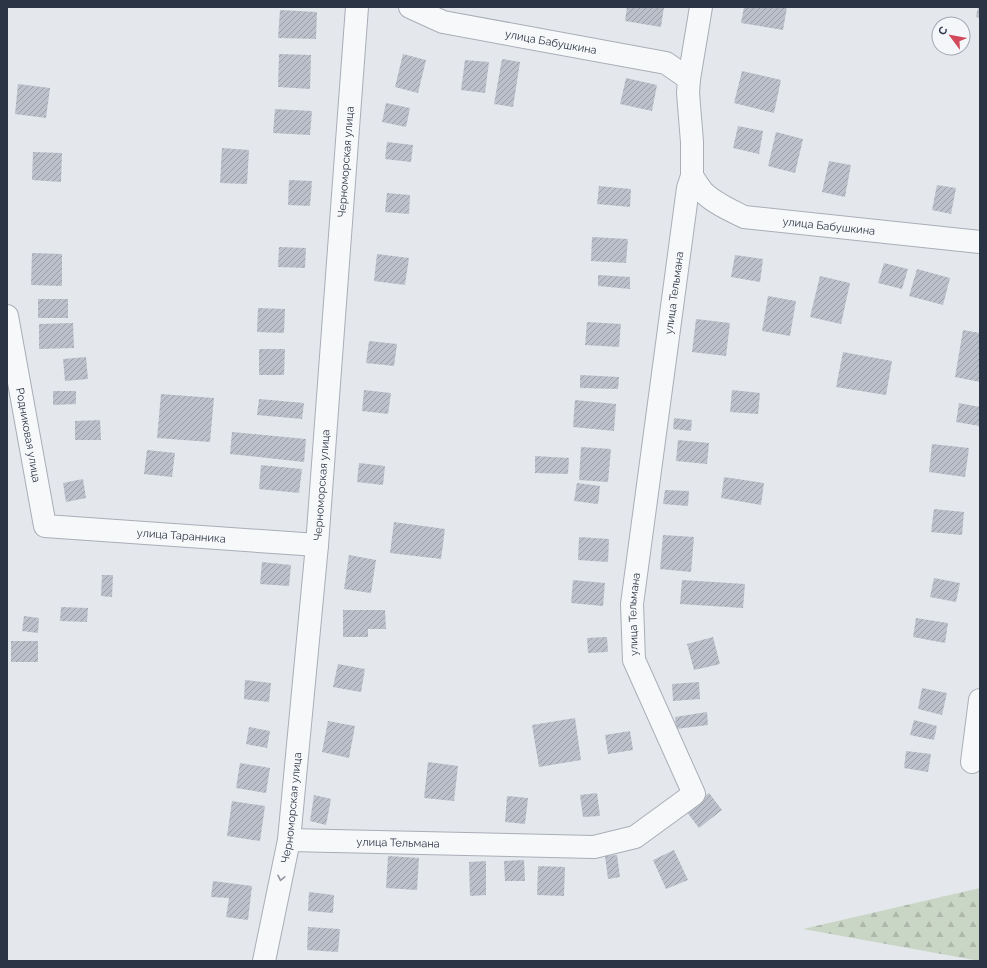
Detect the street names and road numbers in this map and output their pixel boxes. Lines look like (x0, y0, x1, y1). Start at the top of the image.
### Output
street label: улица Бабушкина (504, 28, 598, 57)
street label: Черноморская улица (335, 106, 357, 218)
street label: улица Бабушкина (782, 215, 876, 238)
street label: улица Тельмана (662, 251, 686, 335)
street label: Родниковая улица (13, 387, 43, 484)
street label: Черноморская улица (311, 429, 333, 541)
street label: улица Таранника (136, 526, 226, 546)
street label: улица Тельмана (626, 572, 643, 656)
street label: Черноморская улица (278, 752, 304, 864)
street label: улица Тельмана (356, 836, 440, 850)

